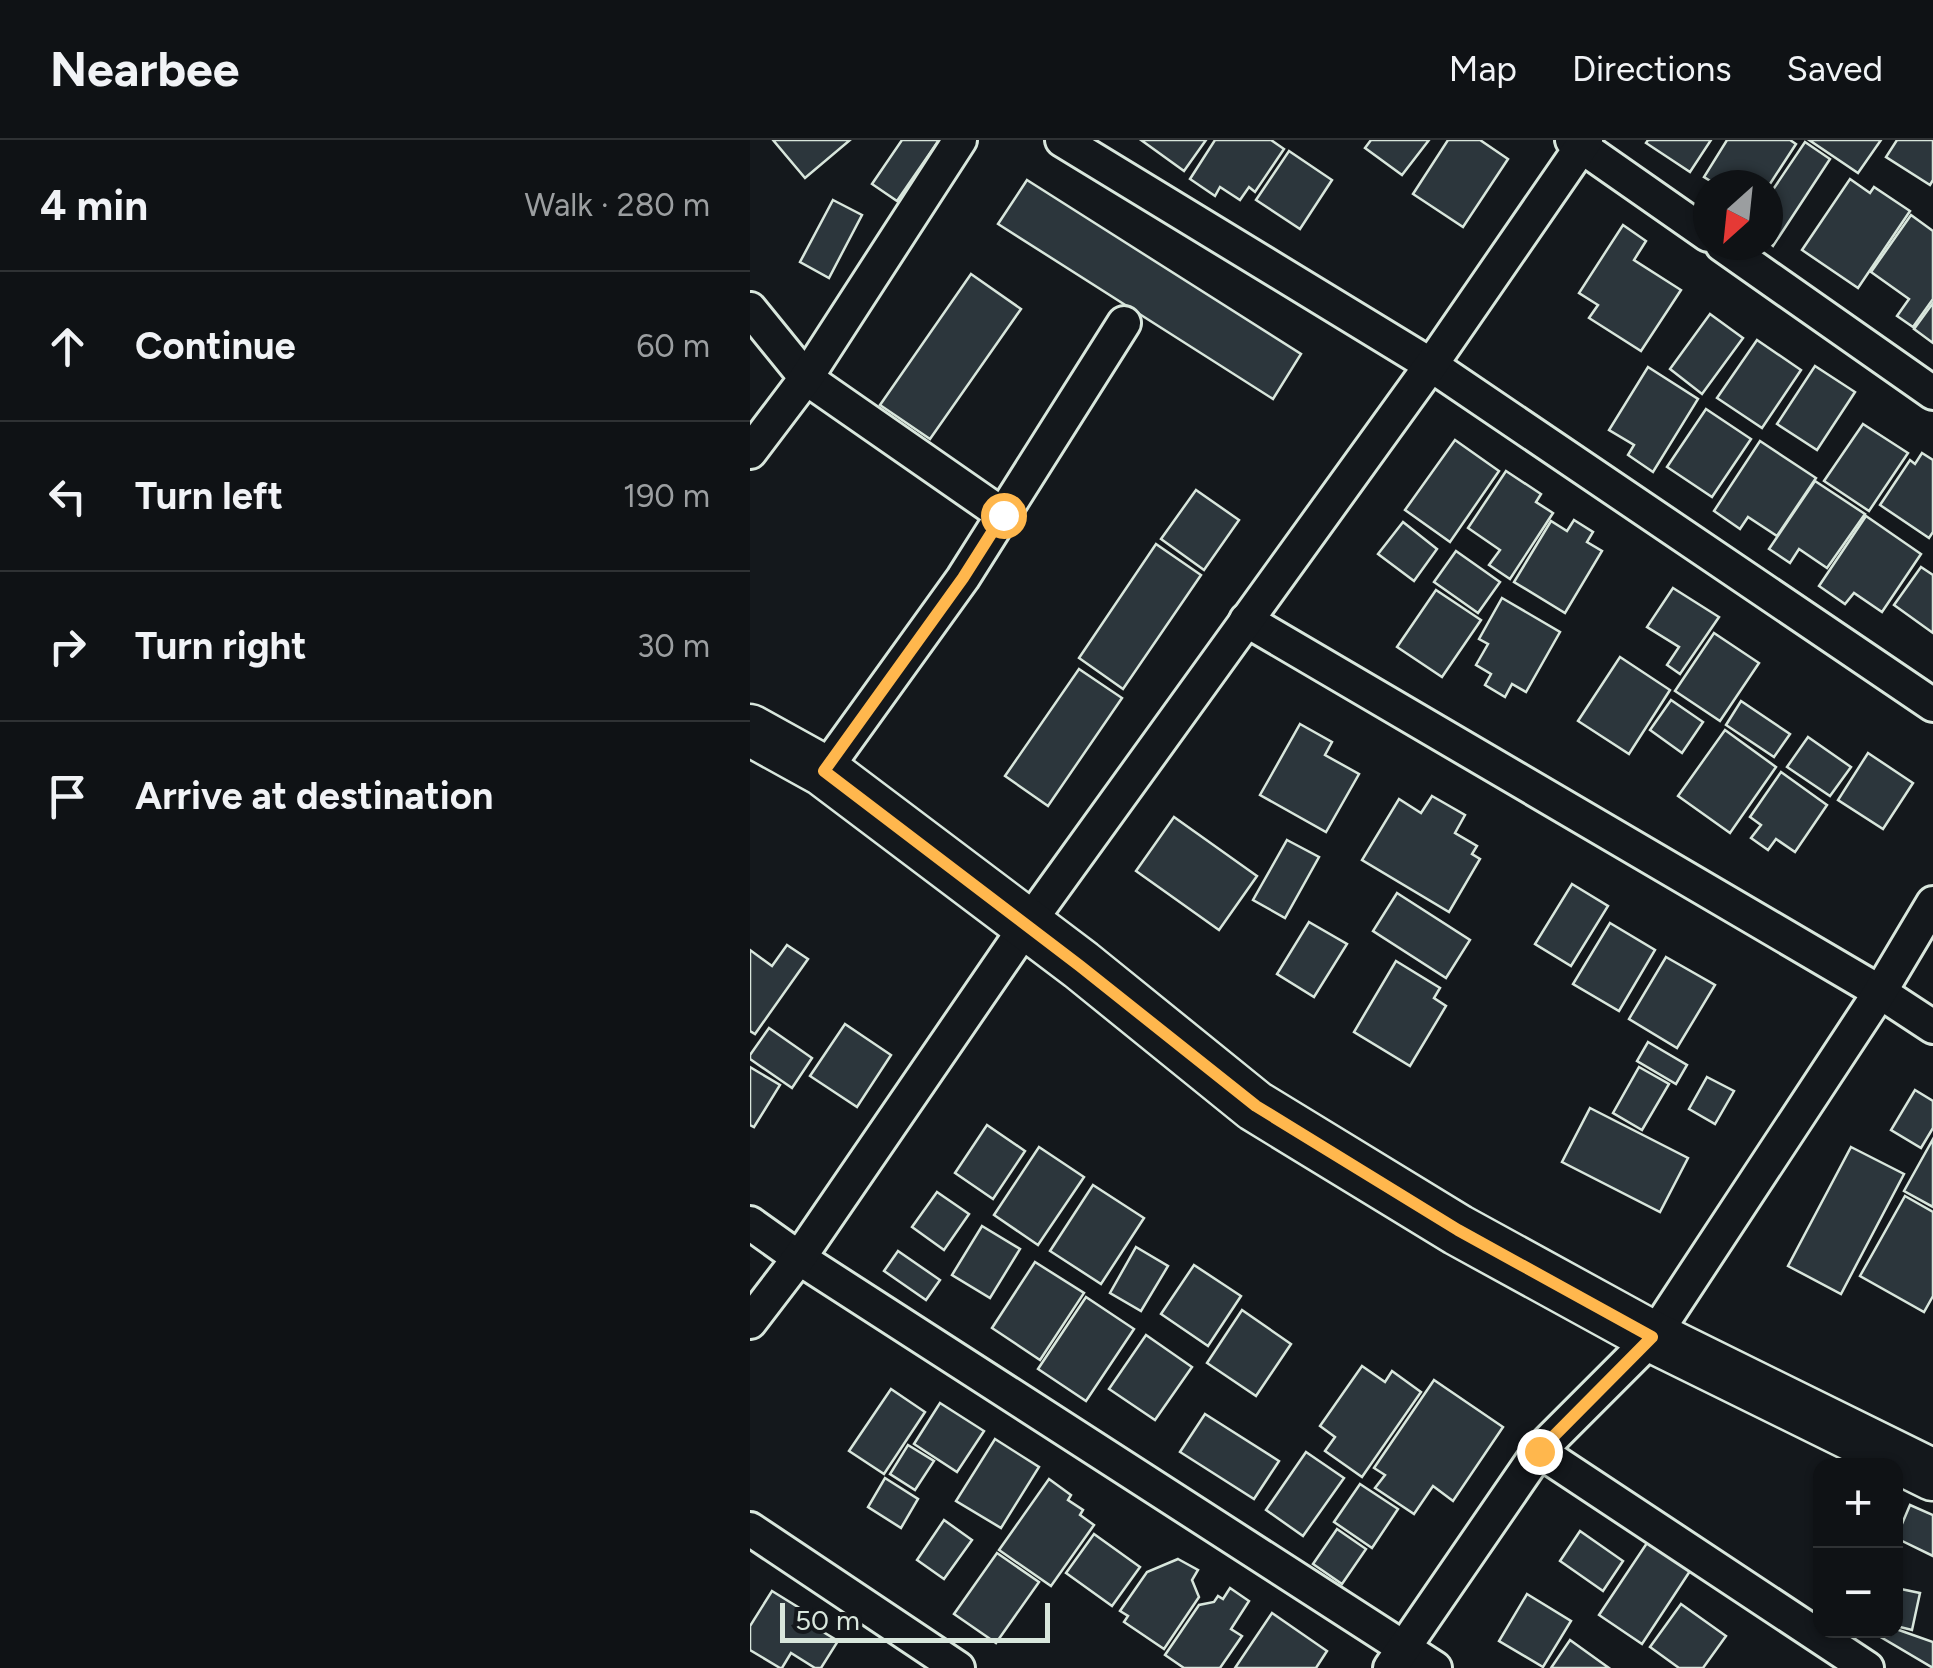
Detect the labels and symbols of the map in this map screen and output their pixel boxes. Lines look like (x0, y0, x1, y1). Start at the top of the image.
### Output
north arrow (1693, 170, 1783, 260)
route start (981, 493, 1027, 539)
route end (1517, 1429, 1563, 1475)
scale bar (780, 1598, 1050, 1642)

